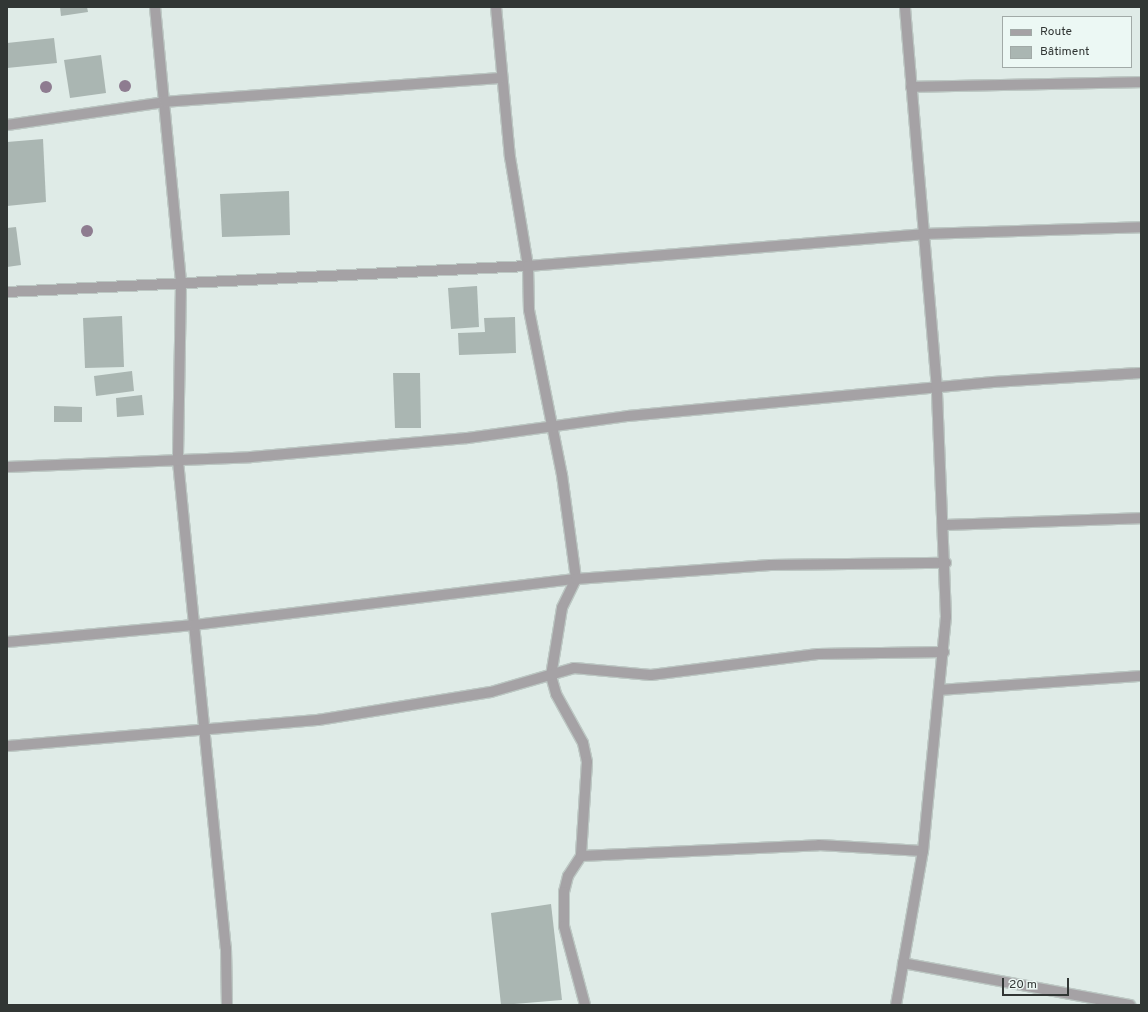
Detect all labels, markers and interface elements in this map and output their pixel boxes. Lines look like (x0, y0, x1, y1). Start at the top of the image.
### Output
legend (1002, 16, 1132, 68)
text: Route (1040, 24, 1072, 40)
text: Bâtiment (1040, 44, 1090, 60)
scale bar (1004, 970, 1071, 996)
text: 20 m (1009, 977, 1037, 993)

